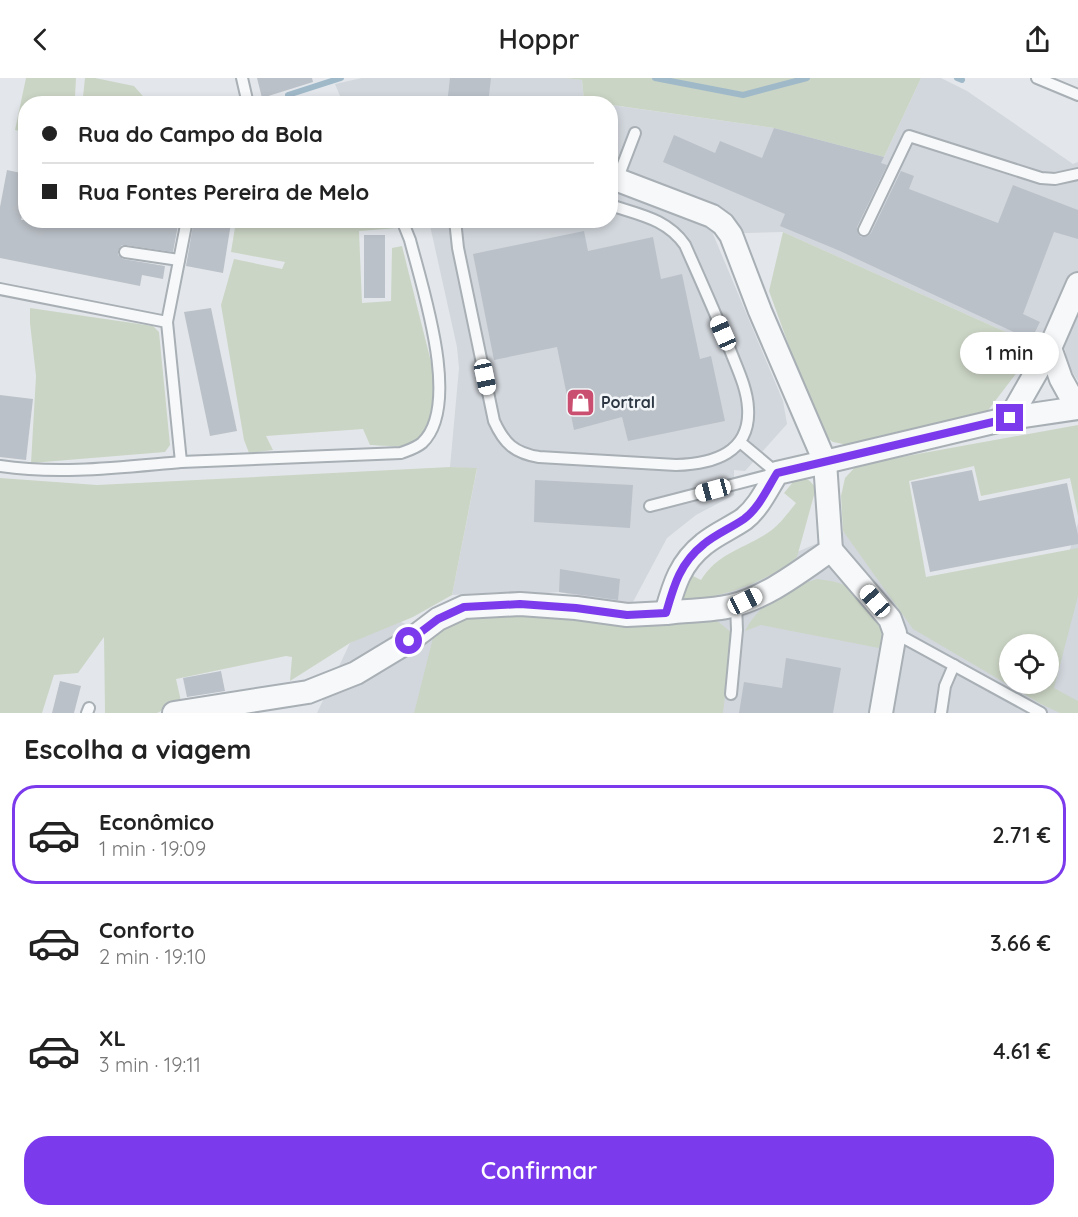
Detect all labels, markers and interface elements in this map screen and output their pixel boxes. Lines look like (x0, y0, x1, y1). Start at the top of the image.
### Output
text: Hoppr (499, 22, 579, 56)
icon: back (24, 23, 57, 56)
icon: share (1021, 23, 1054, 56)
text: Rua do Campo da Bola (78, 120, 323, 148)
text: Rua Fontes Pereira de Melo (78, 178, 369, 206)
car (707, 313, 739, 353)
callout: 1 min (960, 331, 1060, 373)
text: 1 min (986, 340, 1033, 365)
car (472, 358, 498, 396)
shop icon: Portral (564, 386, 596, 418)
place label: Portral (601, 392, 655, 412)
route end (996, 404, 1023, 431)
car (693, 477, 733, 503)
car (856, 582, 894, 620)
car (725, 585, 765, 617)
route start (395, 627, 422, 654)
map controls (999, 634, 1059, 694)
button: locate (999, 634, 1059, 694)
text: Escolha a viagem (24, 732, 252, 766)
icon: car (27, 808, 81, 862)
text: Econômico (99, 808, 214, 836)
text: 2.71 € (992, 821, 1051, 849)
text: 1 min · 19:09 (99, 836, 206, 861)
icon: car (27, 916, 81, 970)
text: Conforto (99, 916, 194, 944)
text: 3.66 € (990, 929, 1051, 957)
text: 2 min · 19:10 (99, 944, 206, 969)
icon: car (27, 1024, 81, 1078)
text: XL (99, 1024, 126, 1052)
text: 4.61 € (993, 1037, 1051, 1065)
text: 3 min · 19:11 (99, 1052, 201, 1077)
button: Confirmar (24, 1136, 1054, 1205)

